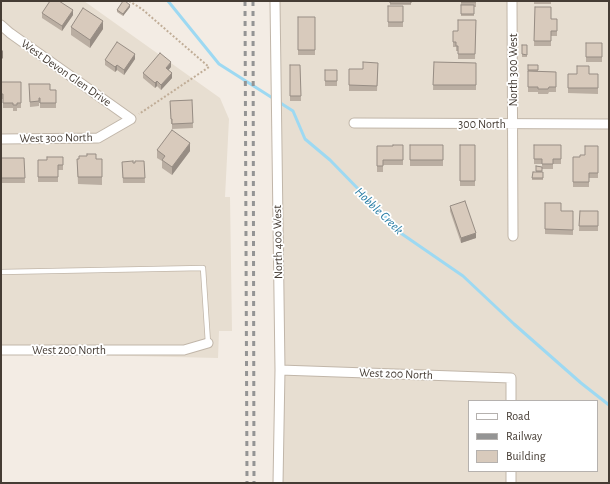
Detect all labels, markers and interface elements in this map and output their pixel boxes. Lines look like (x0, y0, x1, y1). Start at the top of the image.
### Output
street label: North 300 West (506, 33, 520, 107)
street label: West Devon Glen Drive (18, 36, 114, 110)
street label: 300 North (458, 117, 506, 131)
street label: West 300 North (19, 130, 93, 146)
water label: Hobble Creek (352, 184, 406, 238)
street label: North 400 West (270, 205, 286, 279)
street label: West 200 North (32, 343, 106, 357)
street label: West 200 North (359, 366, 433, 382)
legend (468, 400, 598, 472)
text: Road (506, 410, 530, 422)
text: Railway (506, 430, 542, 442)
text: Building (506, 450, 546, 462)

